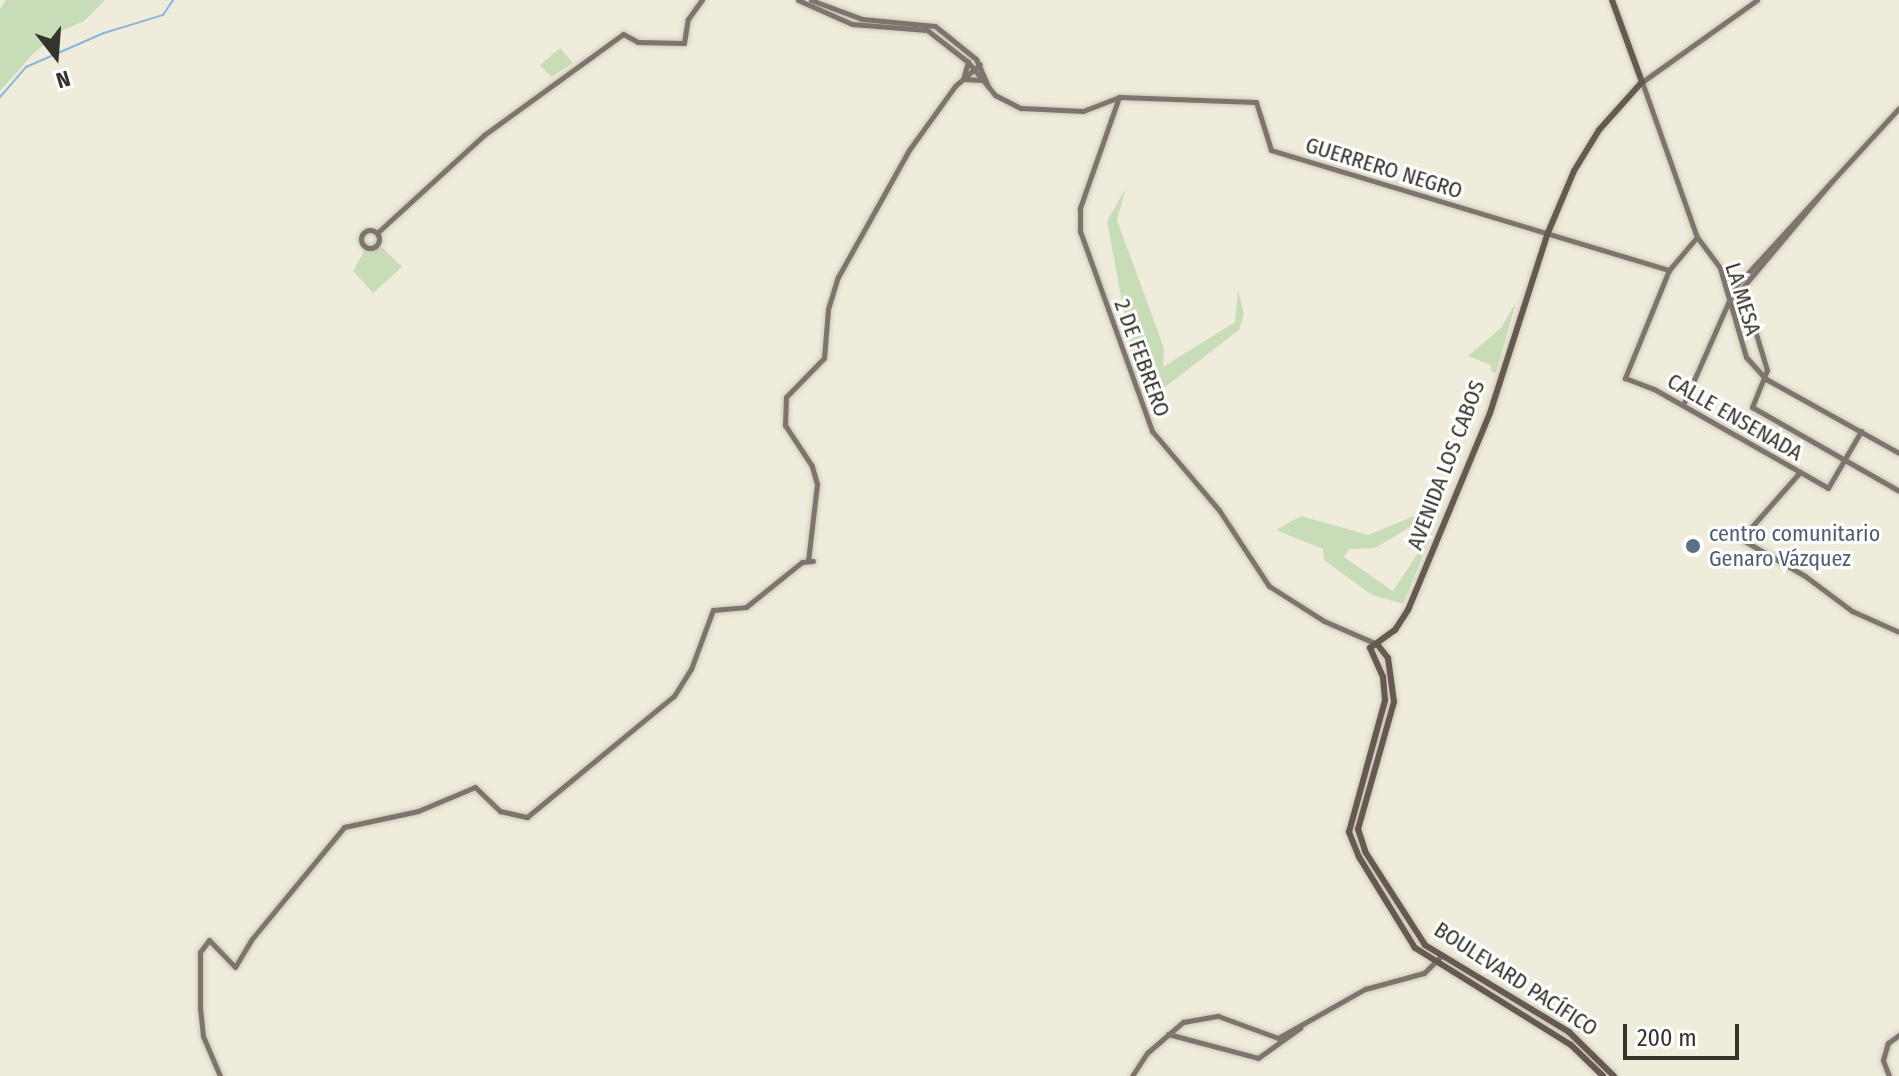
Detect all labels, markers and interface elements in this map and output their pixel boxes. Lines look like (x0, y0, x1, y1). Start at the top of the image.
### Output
north arrow (16, 16, 96, 96)
text: N (53, 65, 73, 94)
street label: GUERRERO NEGRO (1302, 132, 1466, 204)
street label: LA MESA (1719, 259, 1767, 339)
street label: 2 DE FEBRERO (1109, 296, 1175, 420)
street label: CALLE ENSENADA (1663, 368, 1807, 466)
street label: AVENIDA LOS CABOS (1402, 377, 1490, 553)
place label: centro comunitario Genaro Vázquez (1709, 520, 1880, 572)
marker: centro comunitario Genaro Vázquez (1684, 537, 1702, 555)
street label: BOULEVARD PACÍFICO (1429, 916, 1603, 1042)
scale bar (1627, 1008, 1743, 1058)
text: 200 m (1637, 1024, 1697, 1052)

